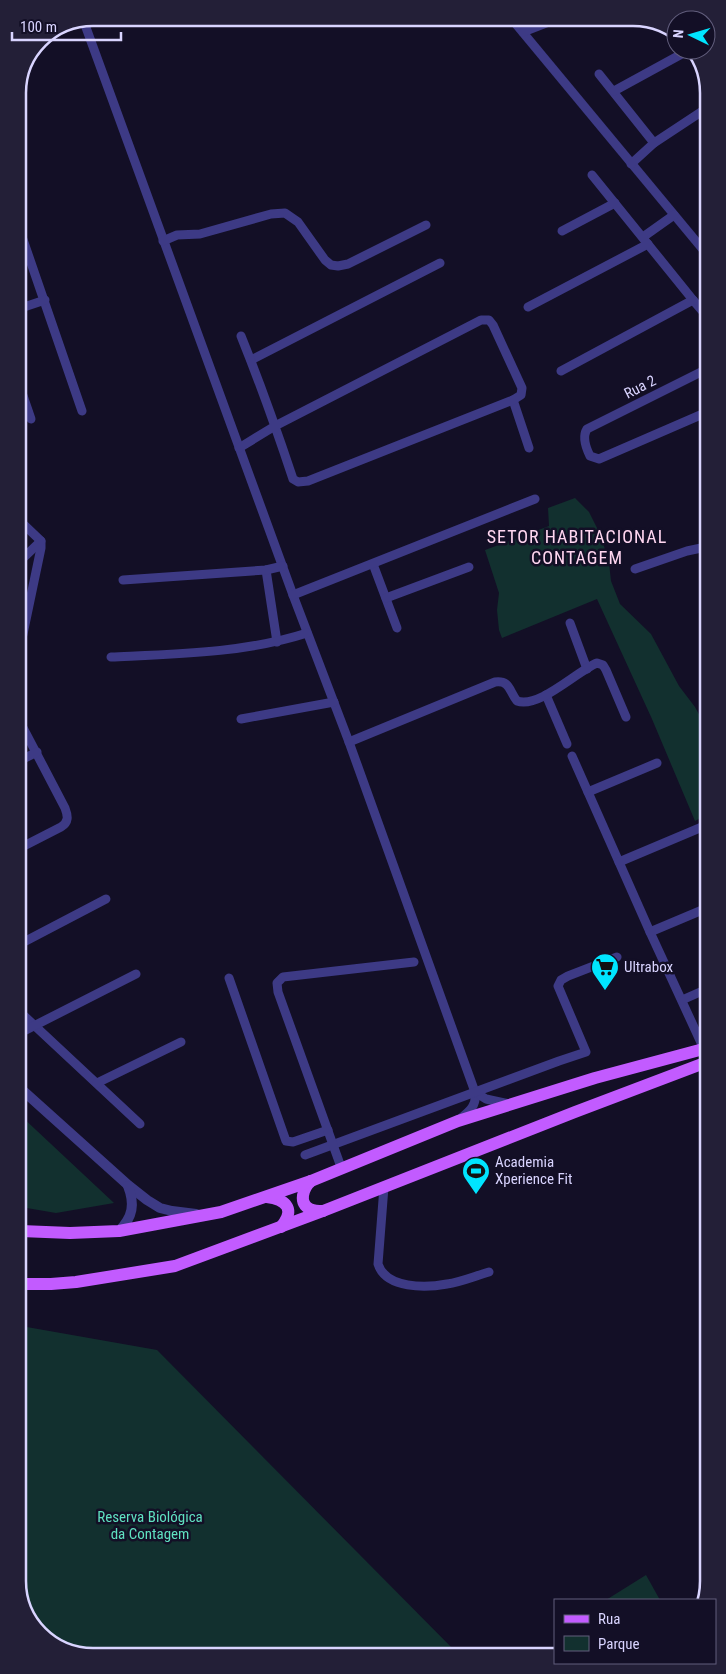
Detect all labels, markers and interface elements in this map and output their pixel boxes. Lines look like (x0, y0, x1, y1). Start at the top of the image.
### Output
scale bar (12, 10, 121, 42)
north arrow (666, 10, 716, 60)
text: 100 m (20, 18, 57, 36)
text: N (670, 29, 686, 39)
street label: Rua 2 (621, 371, 659, 403)
district label: SETOR HABITACIONAL CONTAGEM (487, 526, 667, 568)
supermarket icon: Ultrabox (590, 952, 620, 991)
place label: Ultrabox (624, 958, 674, 976)
place label: Academia Xperience Fit (495, 1153, 573, 1188)
sports icon: Academia Xperience Fit (461, 1156, 491, 1195)
park label: Reserva Biológica da Contagem (97, 1508, 203, 1543)
legend (554, 1599, 716, 1664)
text: Rua (598, 1610, 620, 1628)
text: Parque (598, 1635, 640, 1653)

